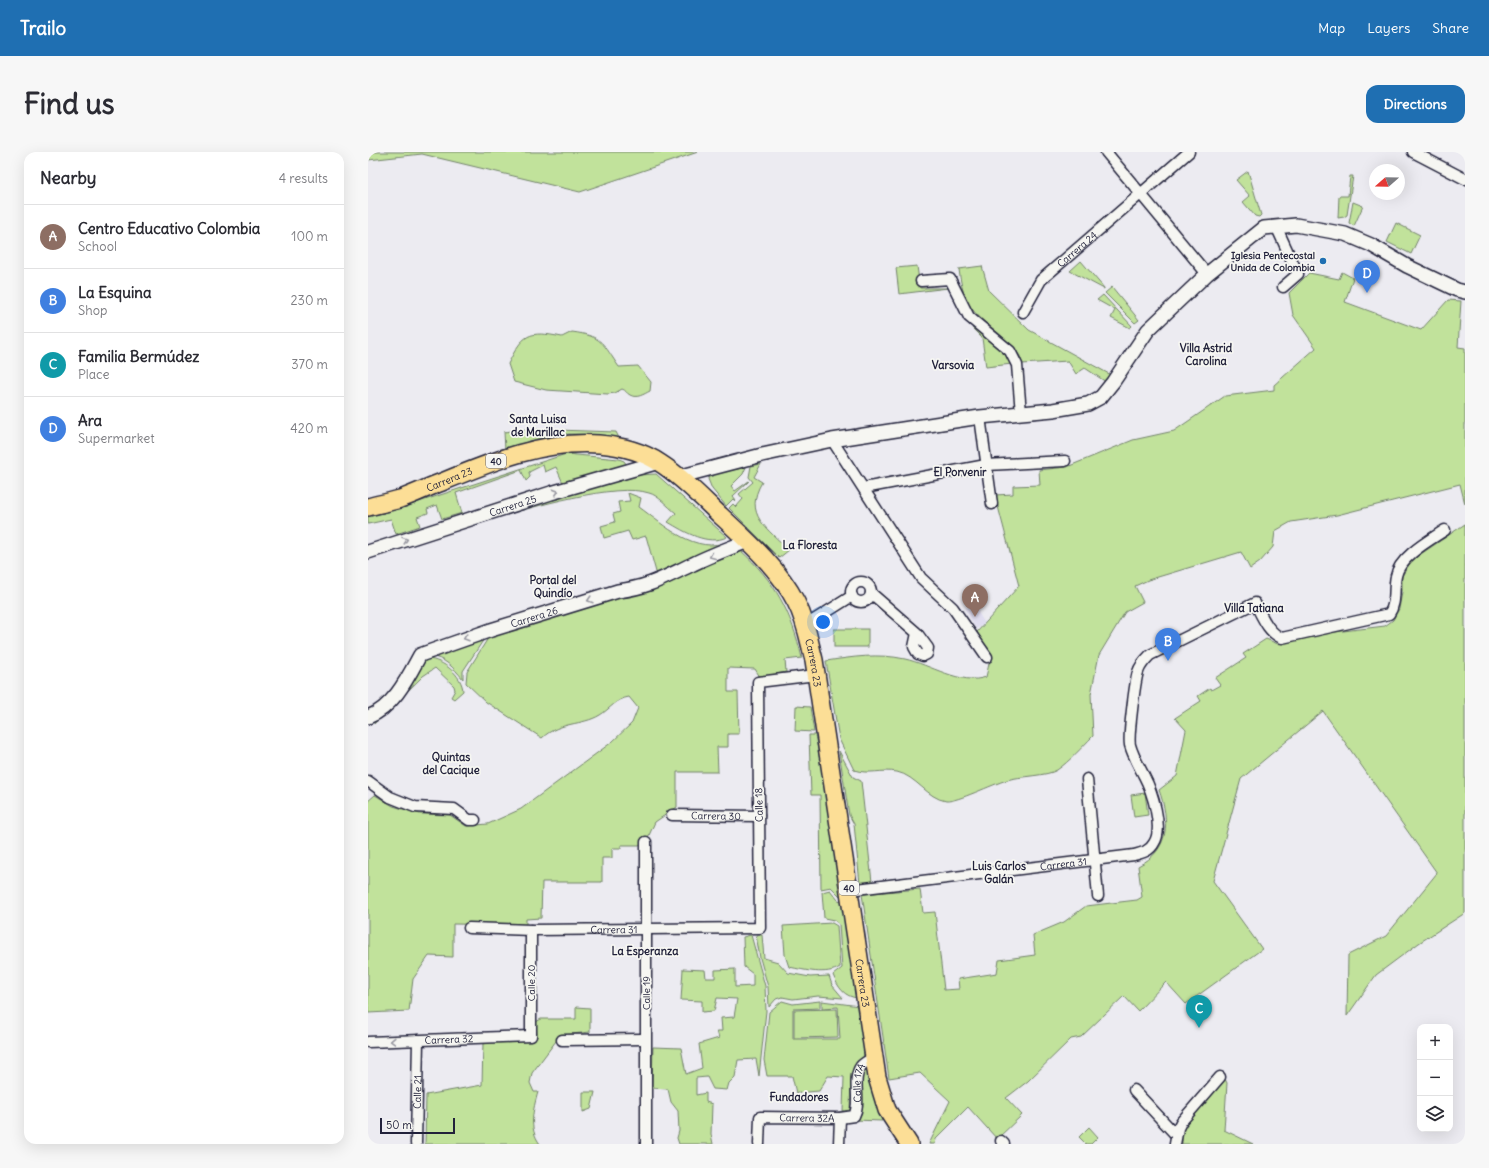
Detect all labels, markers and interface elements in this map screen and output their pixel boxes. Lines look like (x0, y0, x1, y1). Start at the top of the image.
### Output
text: Trailo (20, 16, 66, 40)
text: Map (1318, 19, 1345, 37)
text: Layers (1367, 19, 1410, 37)
text: Share (1432, 19, 1469, 37)
button: Directions (1366, 85, 1465, 123)
text: Find us (24, 86, 115, 122)
north arrow (1369, 164, 1405, 200)
text: Nearby (40, 167, 96, 189)
text: 4 results (279, 170, 328, 187)
text: Centro Educativo Colombia (78, 219, 260, 238)
text: A (49, 228, 57, 245)
text: 100 m (291, 228, 328, 245)
street label: Carrera 24 (1054, 228, 1100, 270)
text: School (78, 238, 117, 255)
place label: Iglesia Pentecostal Unida de Colombia (1230, 249, 1315, 274)
marker: Iglesia Pentecostal Unida de Colombia (1318, 256, 1328, 266)
pin: D (1354, 260, 1380, 293)
text: La Esquina (78, 283, 152, 302)
text: B (49, 292, 57, 309)
text: 230 m (290, 292, 328, 309)
text: Shop (78, 302, 107, 319)
district label: Villa Astrid Carolina (1180, 341, 1233, 368)
text: Familia Bermúdez (78, 347, 200, 366)
text: C (49, 356, 57, 373)
text: 370 m (291, 356, 328, 373)
district label: Varsovia (932, 358, 975, 372)
text: Place (78, 366, 109, 383)
text: Ara (78, 411, 102, 430)
district label: Santa Luisa de Marillac (509, 412, 567, 439)
text: D (48, 420, 58, 437)
text: 420 m (290, 420, 328, 437)
text: Supermarket (78, 430, 155, 447)
road number: 40 (486, 454, 506, 468)
street label: Carrera 23 (424, 464, 474, 494)
district label: El Porvenir (933, 465, 987, 479)
one-way arrow (552, 488, 559, 497)
street label: Carrera 25 (487, 492, 538, 519)
one-way arrow (401, 536, 408, 545)
district label: La Floresta (783, 538, 838, 552)
one-way arrow (708, 551, 716, 559)
district label: Portal del Quindío (530, 573, 576, 600)
pin: A (962, 584, 988, 617)
one-way arrow (587, 595, 594, 604)
district label: Villa Tatiana (1224, 601, 1285, 615)
street label: Carrera 26 (509, 603, 560, 630)
your location (813, 612, 833, 632)
pin: B (1155, 628, 1181, 661)
one-way arrow (463, 634, 470, 642)
street label: Carrera 23 (803, 637, 825, 688)
district label: Quintas del Cacique (422, 750, 480, 778)
street label: Calle 18 (752, 788, 766, 822)
street label: Carrera 30 (691, 809, 741, 822)
street label: Carrera 31 (1039, 854, 1088, 873)
district label: Luis Carlos Galán (972, 859, 1026, 886)
road number: 40 (839, 881, 859, 895)
street label: Carrera 31 (590, 923, 638, 936)
district label: La Esperanza (612, 944, 679, 959)
street label: Carrera 23 (853, 958, 873, 1008)
street label: Calle 20 (525, 965, 538, 1001)
street label: Calle 19 (640, 976, 653, 1010)
pin: C (1186, 995, 1212, 1028)
map controls (1417, 1024, 1453, 1132)
button: + (1417, 1024, 1453, 1060)
street label: Carrera 32 (424, 1032, 474, 1046)
one-way arrow (390, 1037, 396, 1045)
street label: Calle 17A (850, 1060, 868, 1103)
button: − (1417, 1060, 1453, 1096)
street label: Calle 21 (410, 1075, 424, 1109)
district label: Fundadores (769, 1090, 829, 1104)
button: layers (1417, 1096, 1453, 1132)
street label: Carrera 32A (779, 1111, 835, 1124)
scale bar (380, 1116, 455, 1135)
text: 50 m (386, 1118, 412, 1132)

